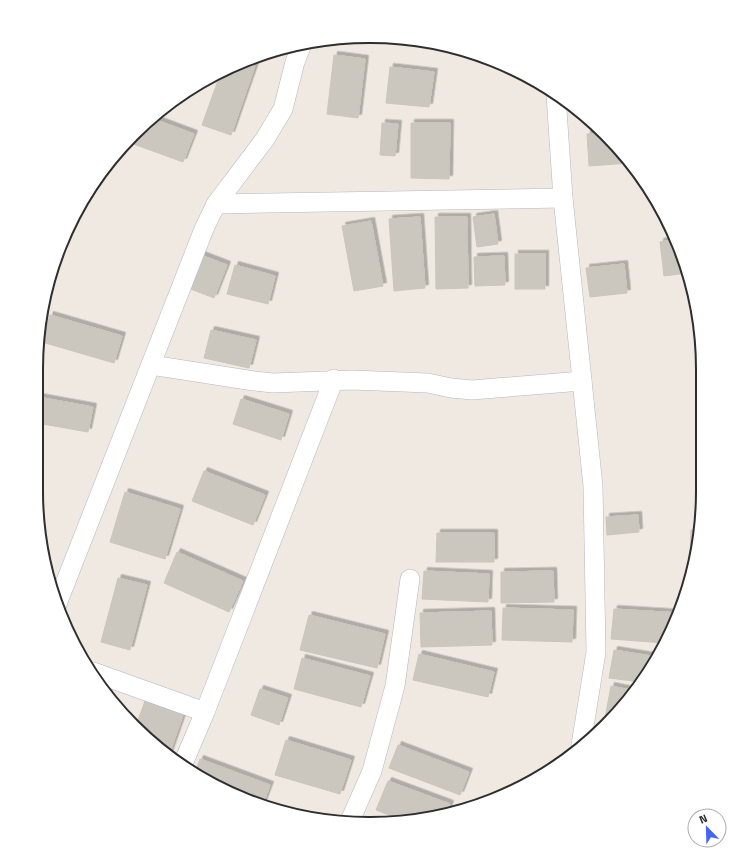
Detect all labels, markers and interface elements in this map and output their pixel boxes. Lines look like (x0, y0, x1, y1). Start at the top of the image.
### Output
north arrow (687, 808, 727, 848)
text: N (696, 810, 710, 828)

